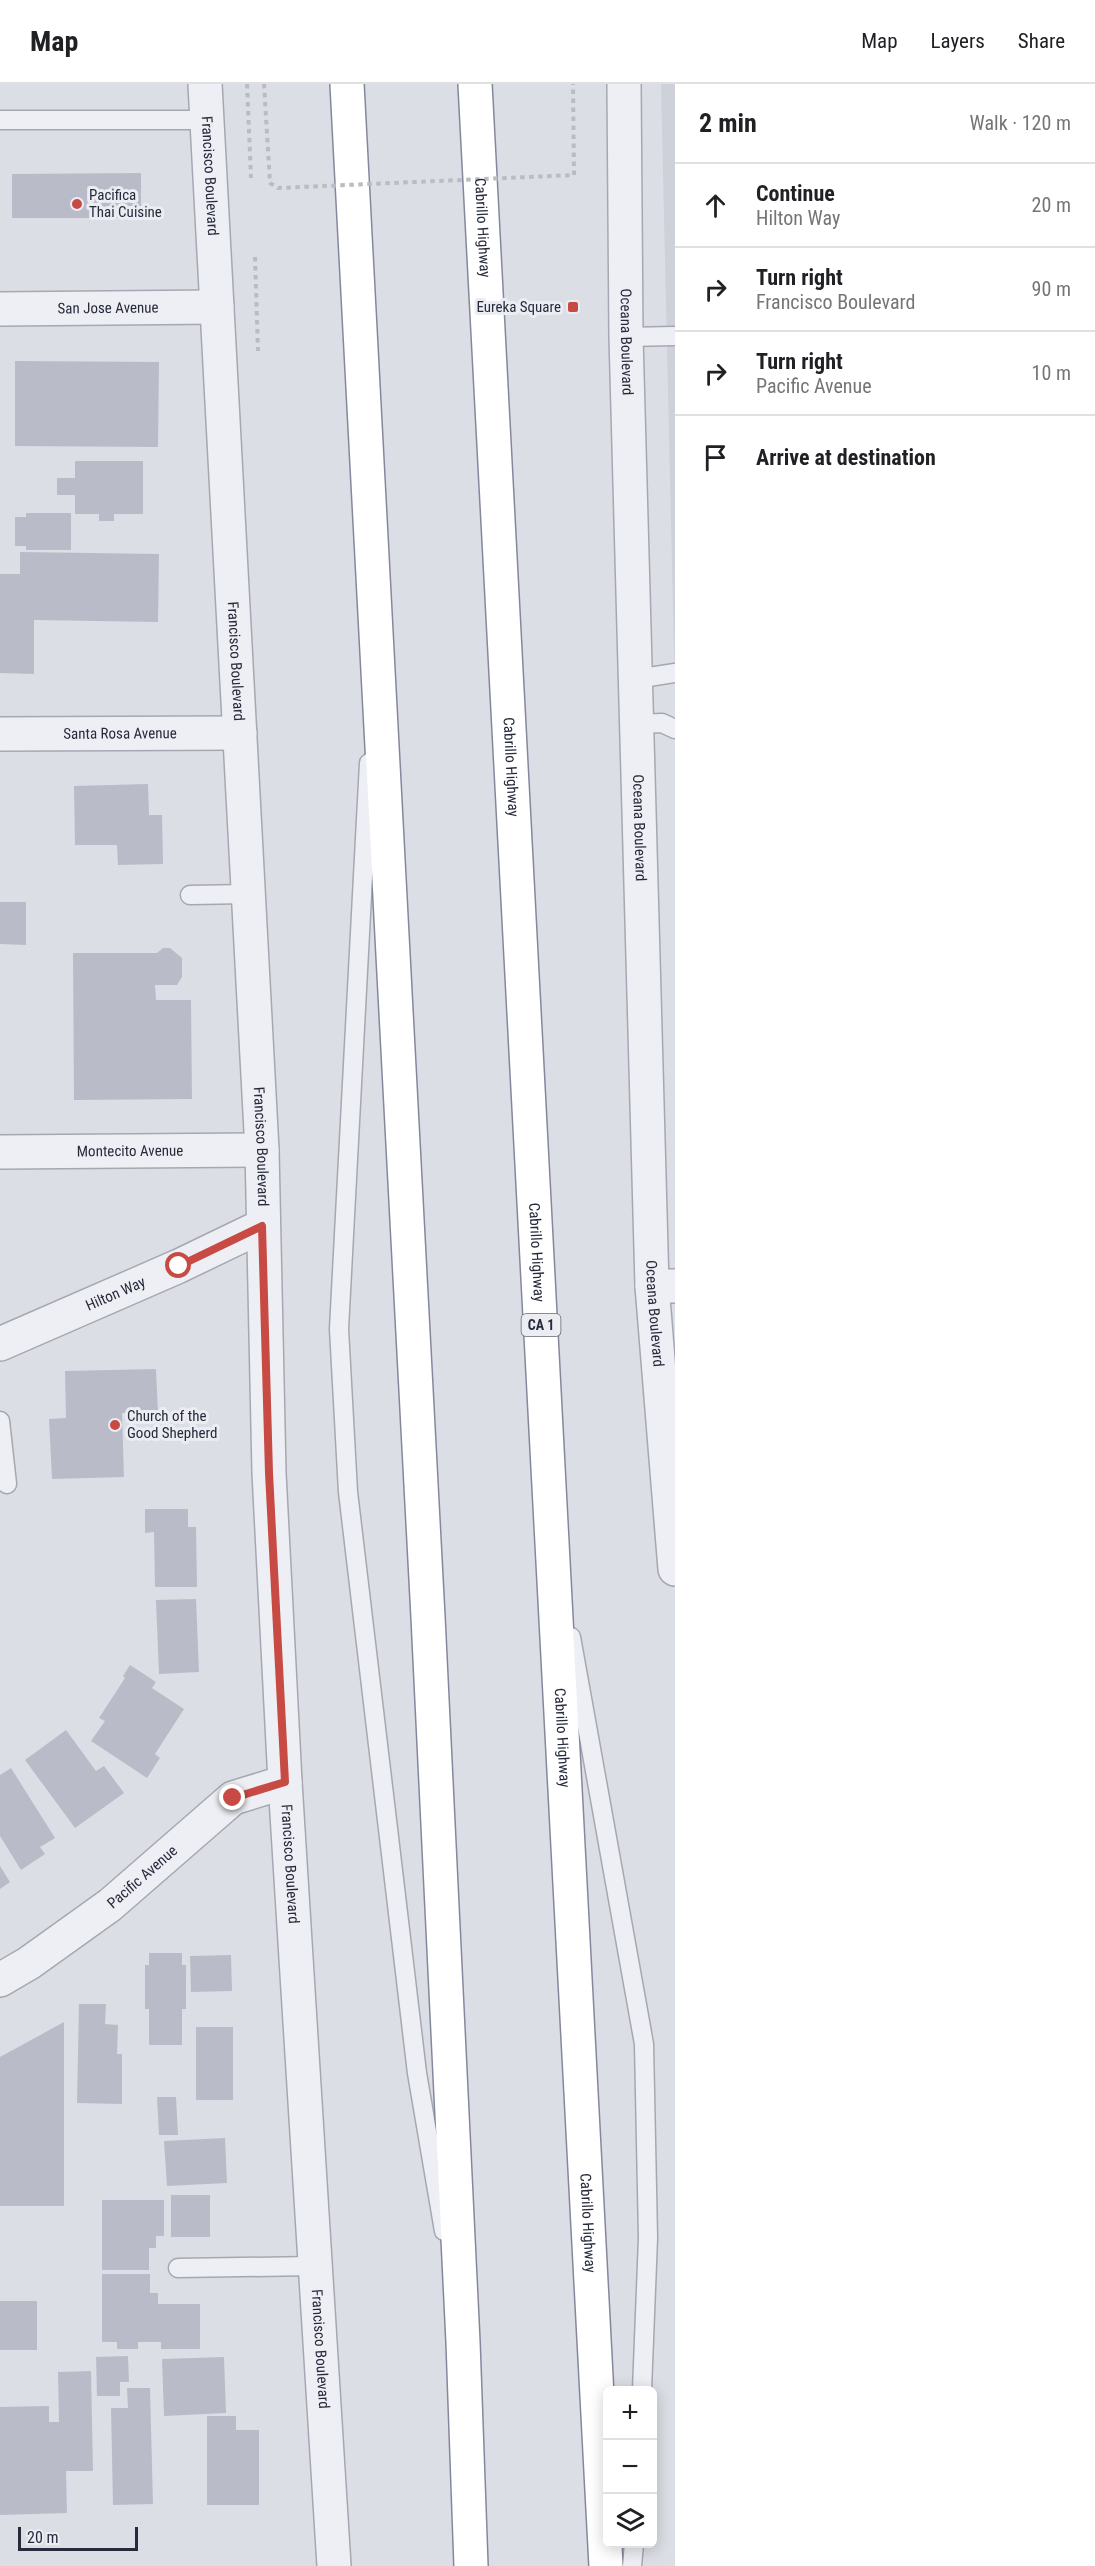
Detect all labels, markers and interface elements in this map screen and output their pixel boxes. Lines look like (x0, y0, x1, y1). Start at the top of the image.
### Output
text: Map (30, 25, 78, 58)
text: Map (861, 29, 898, 53)
text: Layers (931, 29, 985, 53)
text: Share (1018, 29, 1065, 53)
text: 2 min (699, 108, 757, 138)
text: Walk · 120 m (970, 111, 1071, 135)
street label: Francisco Boulevard (198, 116, 222, 236)
street label: Cabrillo Highway (471, 178, 494, 278)
text: Continue (756, 181, 835, 206)
place label: Pacifica Thai Cuisine (89, 186, 162, 221)
icon: ahead (699, 189, 732, 222)
text: 20 m (1032, 193, 1071, 217)
marker: Pacifica Thai Cuisine (70, 197, 84, 211)
text: Hilton Way (756, 206, 840, 230)
text: Turn right (756, 265, 843, 290)
icon: right (699, 273, 732, 306)
text: 90 m (1032, 277, 1071, 301)
street label: Oceana Boulevard (617, 288, 637, 396)
text: Francisco Boulevard (756, 290, 915, 314)
place label: Eureka Square (476, 298, 561, 316)
street label: San Jose Avenue (57, 299, 159, 317)
marker: Eureka Square (566, 300, 580, 314)
text: Turn right (756, 349, 843, 374)
icon: right (699, 357, 732, 390)
text: 10 m (1032, 361, 1071, 385)
text: Pacific Avenue (756, 374, 872, 398)
icon: arrive (699, 441, 732, 474)
text: Arrive at destination (756, 445, 936, 470)
street label: Francisco Boulevard (224, 601, 248, 721)
street label: Cabrillo Highway (499, 717, 523, 817)
street label: Santa Rosa Avenue (63, 724, 177, 743)
street label: Oceana Boulevard (629, 774, 650, 881)
street label: Francisco Boulevard (250, 1086, 272, 1207)
street label: Montecito Avenue (77, 1142, 183, 1160)
street label: Cabrillo Highway (525, 1202, 548, 1303)
route start (165, 1252, 191, 1278)
street label: Oceana Boulevard (642, 1260, 668, 1368)
street label: Hilton Way (83, 1273, 148, 1315)
road number: CA 1 (522, 1314, 560, 1336)
place label: Church of the Good Shepherd (127, 1407, 217, 1442)
marker: Church of the Good Shepherd (108, 1418, 122, 1432)
street label: Cabrillo Highway (551, 1688, 574, 1788)
route end (219, 1784, 245, 1810)
street label: Francisco Boulevard (277, 1804, 303, 1924)
street label: Pacific Avenue (104, 1842, 181, 1912)
street label: Cabrillo Highway (576, 2173, 600, 2273)
street label: Francisco Boulevard (308, 2289, 333, 2409)
map controls (603, 2386, 657, 2548)
button: + (603, 2386, 657, 2440)
button: − (603, 2440, 657, 2494)
button: layers (603, 2494, 657, 2548)
scale bar (18, 2524, 138, 2552)
text: 20 m (27, 2528, 59, 2547)

